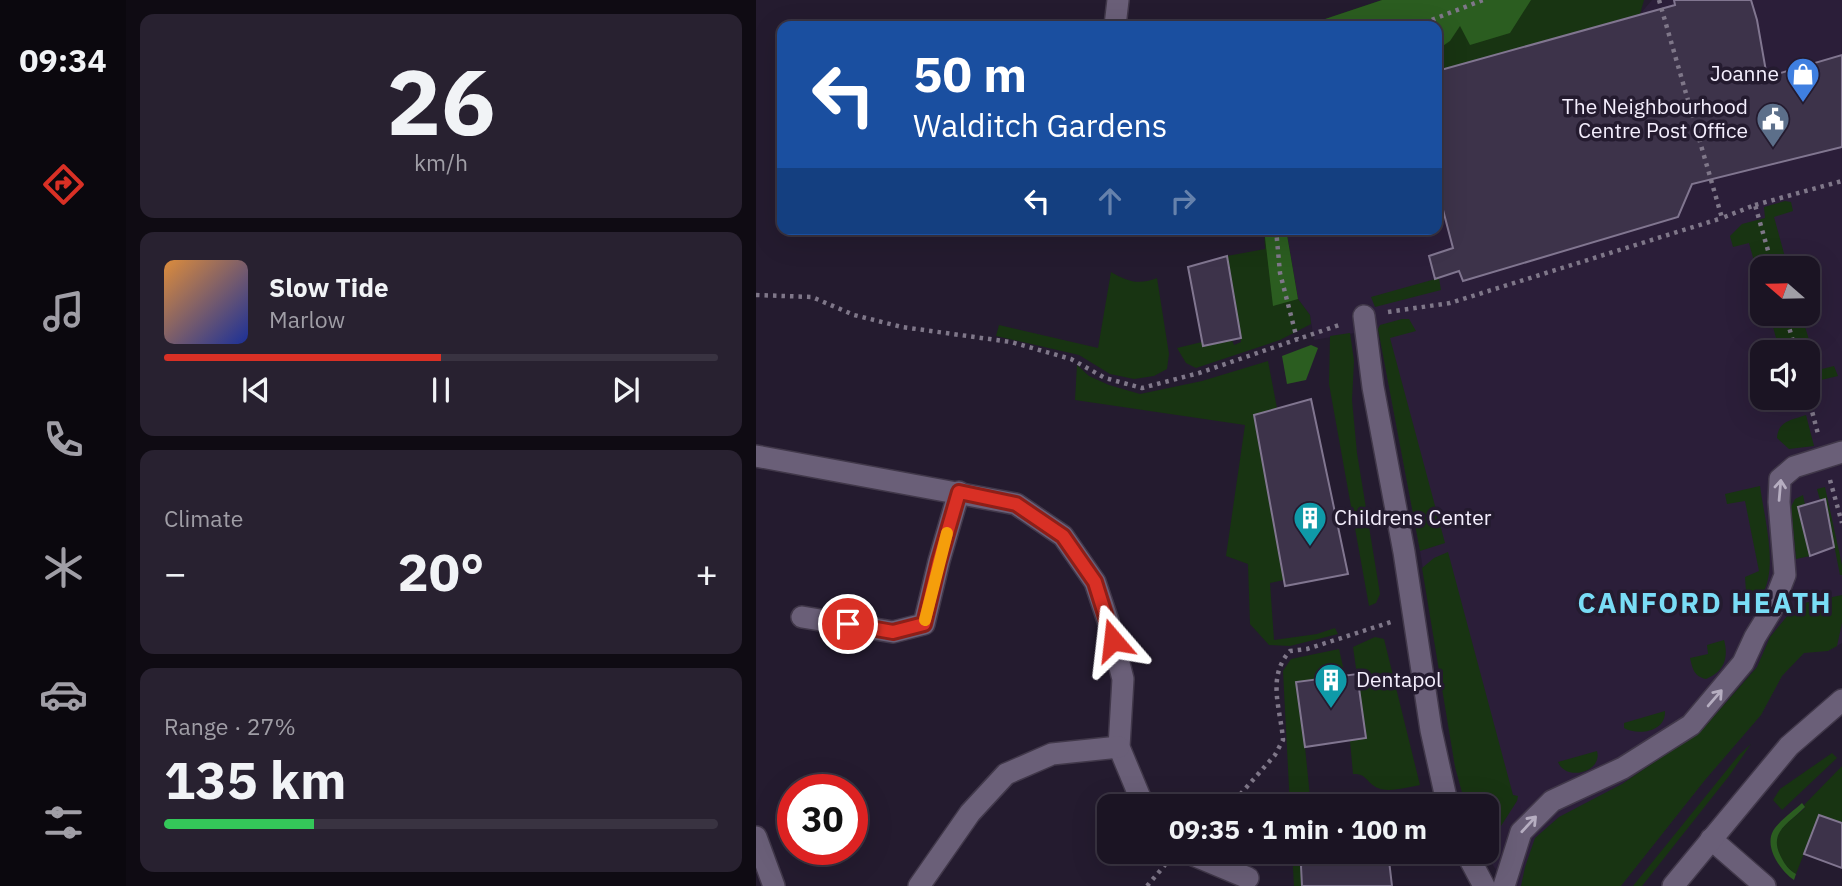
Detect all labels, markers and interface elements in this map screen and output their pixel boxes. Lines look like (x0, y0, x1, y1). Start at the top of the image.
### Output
text: 09:34 (19, 39, 107, 81)
text: 26 (386, 42, 496, 160)
text: 50 m (913, 42, 1027, 105)
icon: left (798, 49, 889, 140)
shop icon: Joanne (1784, 55, 1822, 104)
place label: Joanne (1710, 59, 1779, 87)
place label: The Neighbourhood Centre Post Office (1562, 92, 1748, 144)
public building icon: The Neighbourhood Centre Post Office (1754, 100, 1792, 149)
text: Walditch Gardens (913, 104, 1167, 146)
text: km/h (414, 147, 468, 177)
icon: directions (39, 160, 88, 209)
icon: left (1018, 182, 1056, 220)
icon: ahead (1091, 182, 1129, 220)
icon: right (1164, 182, 1202, 220)
north arrow (1750, 256, 1820, 326)
map controls (1750, 256, 1820, 410)
text: Slow Tide (269, 270, 389, 304)
icon: music (39, 287, 88, 336)
text: Marlow (269, 304, 345, 334)
button: sound (1750, 340, 1820, 410)
icon: previous (237, 371, 275, 409)
icon: pause (422, 371, 460, 409)
icon: next (607, 371, 645, 409)
icon: phone (39, 415, 88, 464)
one-way arrow (1774, 479, 1787, 502)
building icon: Childrens Center (1291, 499, 1329, 548)
text: Climate (164, 503, 243, 533)
place label: Childrens Center (1334, 503, 1492, 531)
text: 20° (398, 538, 484, 605)
icon: climate (39, 543, 88, 592)
text: − (164, 548, 187, 597)
text: + (695, 548, 718, 597)
district label: CANFORD HEATH (1577, 584, 1833, 621)
pin (818, 594, 878, 654)
position arrow (1076, 603, 1150, 677)
icon: arrive (829, 605, 867, 643)
building icon: Dentapol (1312, 661, 1350, 710)
place label: Dentapol (1356, 665, 1442, 693)
icon: car (39, 670, 88, 719)
one-way arrow (1707, 689, 1723, 707)
text: Range · 27% (164, 711, 296, 741)
text: 135 km (164, 746, 346, 813)
speed limit sign: 30 (777, 774, 868, 865)
icon: filters (39, 798, 88, 847)
text: 09:35 · 1 min · 100 m (1169, 812, 1427, 846)
one-way arrow (1521, 816, 1538, 833)

